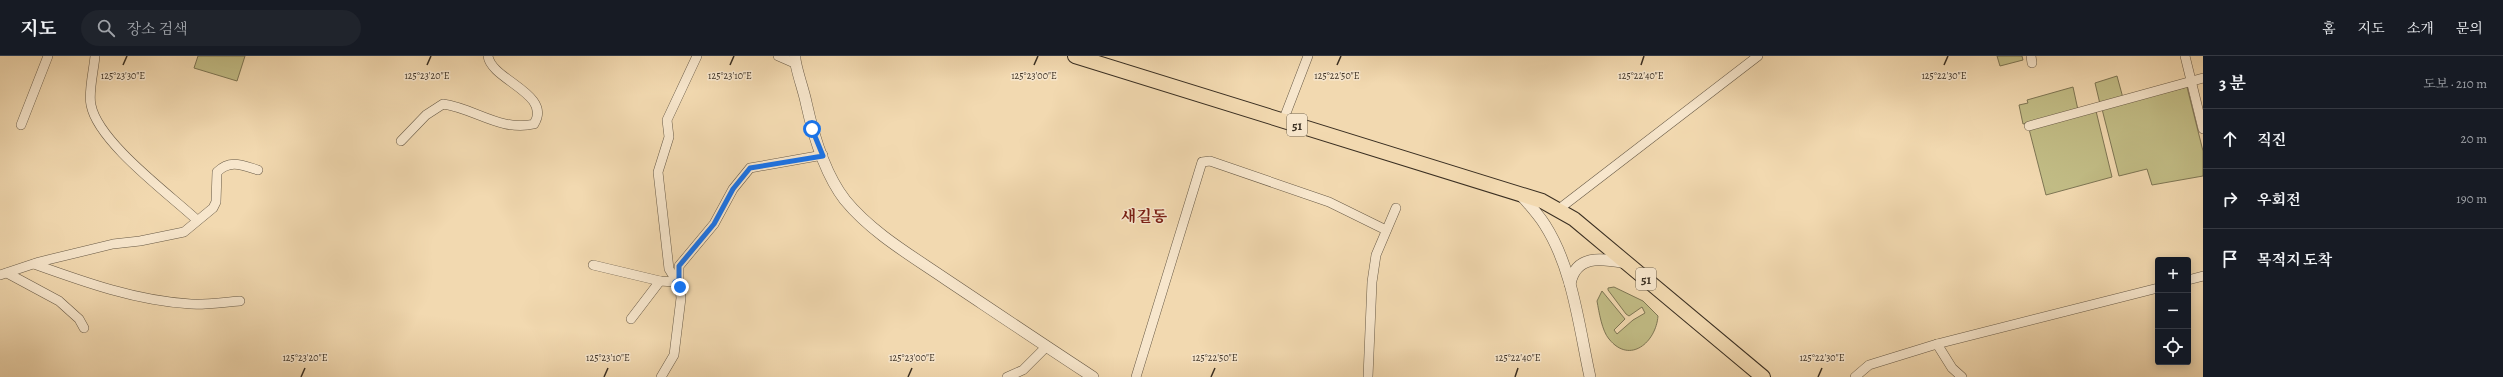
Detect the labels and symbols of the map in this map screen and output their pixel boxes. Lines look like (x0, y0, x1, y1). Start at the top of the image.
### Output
text: 125°23'30"E (101, 69, 145, 82)
text: 125°23'20"E (404, 69, 450, 82)
text: 125°23'10"E (708, 69, 752, 82)
text: 125°23'00"E (1011, 69, 1057, 82)
text: 125°22'50"E (1314, 69, 1360, 82)
text: 125°22'40"E (1618, 69, 1664, 82)
text: 125°22'30"E (1921, 69, 1967, 82)
road number: 51 (1287, 114, 1307, 136)
route start (803, 120, 821, 138)
district label: 새길동 (1121, 206, 1168, 228)
road number: 51 (1636, 268, 1656, 290)
route end (671, 278, 689, 296)
text: 125°23'20"E (282, 351, 328, 364)
text: 125°23'10"E (586, 351, 630, 364)
text: 125°23'00"E (889, 351, 935, 364)
text: 125°22'50"E (1192, 351, 1238, 364)
text: 125°22'40"E (1495, 351, 1541, 364)
text: 125°22'30"E (1799, 351, 1845, 364)

